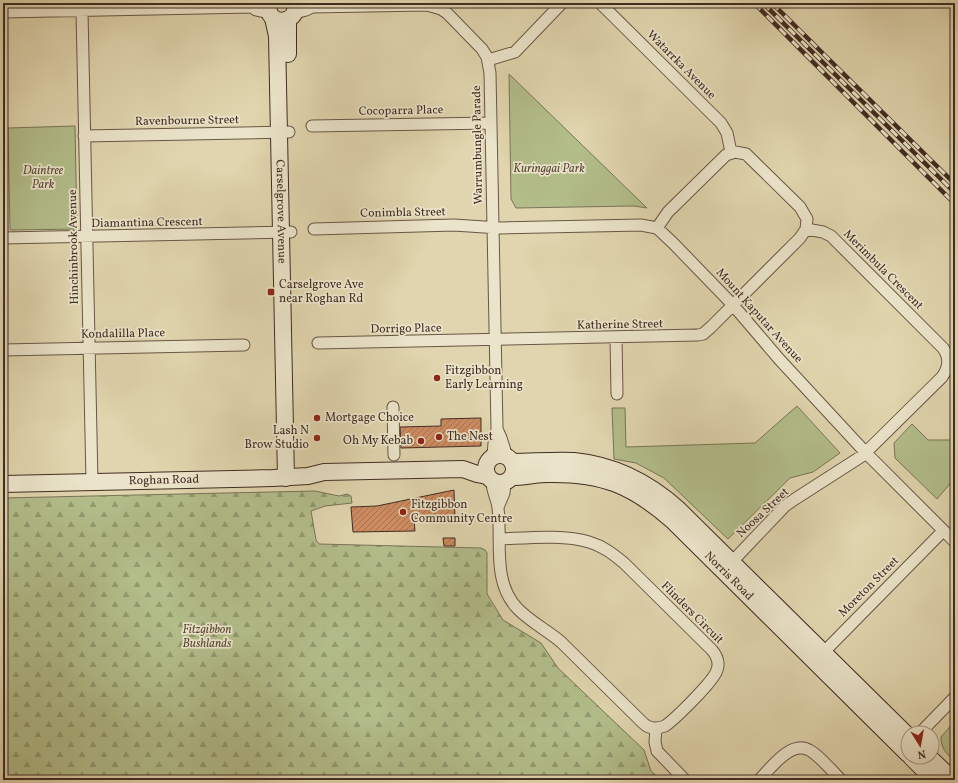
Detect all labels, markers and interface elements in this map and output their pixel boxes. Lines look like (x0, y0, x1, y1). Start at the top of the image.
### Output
street label: Watarrka Avenue (643, 27, 719, 103)
street label: Warrumbungle Parade (469, 85, 487, 205)
street label: Cocoparra Place (358, 102, 444, 120)
street label: Ravenbourne Street (135, 112, 239, 130)
street label: Carselgrove Avenue (272, 159, 290, 264)
park label: Kuringgai Park (513, 161, 585, 177)
park label: Daintree Park (23, 163, 64, 193)
street label: Hinchinbrook Avenue (65, 189, 83, 305)
street label: Conimbla Street (360, 204, 446, 222)
street label: Diamantina Crescent (91, 214, 203, 232)
street label: Merimbula Crescent (839, 226, 927, 314)
street label: Mount Kaputar Avenue (712, 265, 806, 367)
place label: Carselgrove Ave near Roghan Rd (279, 277, 364, 307)
marker: Carselgrove Ave near Roghan Rd (266, 287, 276, 297)
street label: Katherine Street (577, 316, 663, 334)
street label: Dorrigo Place (370, 320, 442, 338)
street label: Kondalilla Place (81, 325, 166, 343)
place label: Fitzgibbon Early Learning (445, 363, 523, 393)
marker: Fitzgibbon Early Learning (432, 373, 442, 383)
place label: Mortgage Choice (325, 410, 414, 426)
marker: Mortgage Choice (312, 413, 322, 423)
place label: Lash N Brow Studio (245, 423, 309, 453)
place label: The Nest (447, 429, 493, 445)
marker: The Nest (434, 432, 444, 442)
marker: Lash N Brow Studio (312, 433, 322, 443)
place label: Oh My Kebab (343, 433, 413, 449)
marker: Oh My Kebab (416, 436, 426, 446)
street label: Roghan Road (129, 472, 200, 489)
street label: Noosa Street (733, 484, 793, 542)
place label: Fitzgibbon Community Centre (411, 497, 513, 527)
marker: Fitzgibbon Community Centre (398, 507, 408, 517)
street label: Norris Road (700, 548, 757, 604)
street label: Moreton Street (835, 553, 903, 621)
street label: Flinders Circuit (657, 578, 727, 648)
park label: Fitzgibbon Bushlands (183, 622, 232, 652)
north arrow (900, 725, 940, 765)
text: N (916, 745, 927, 761)

